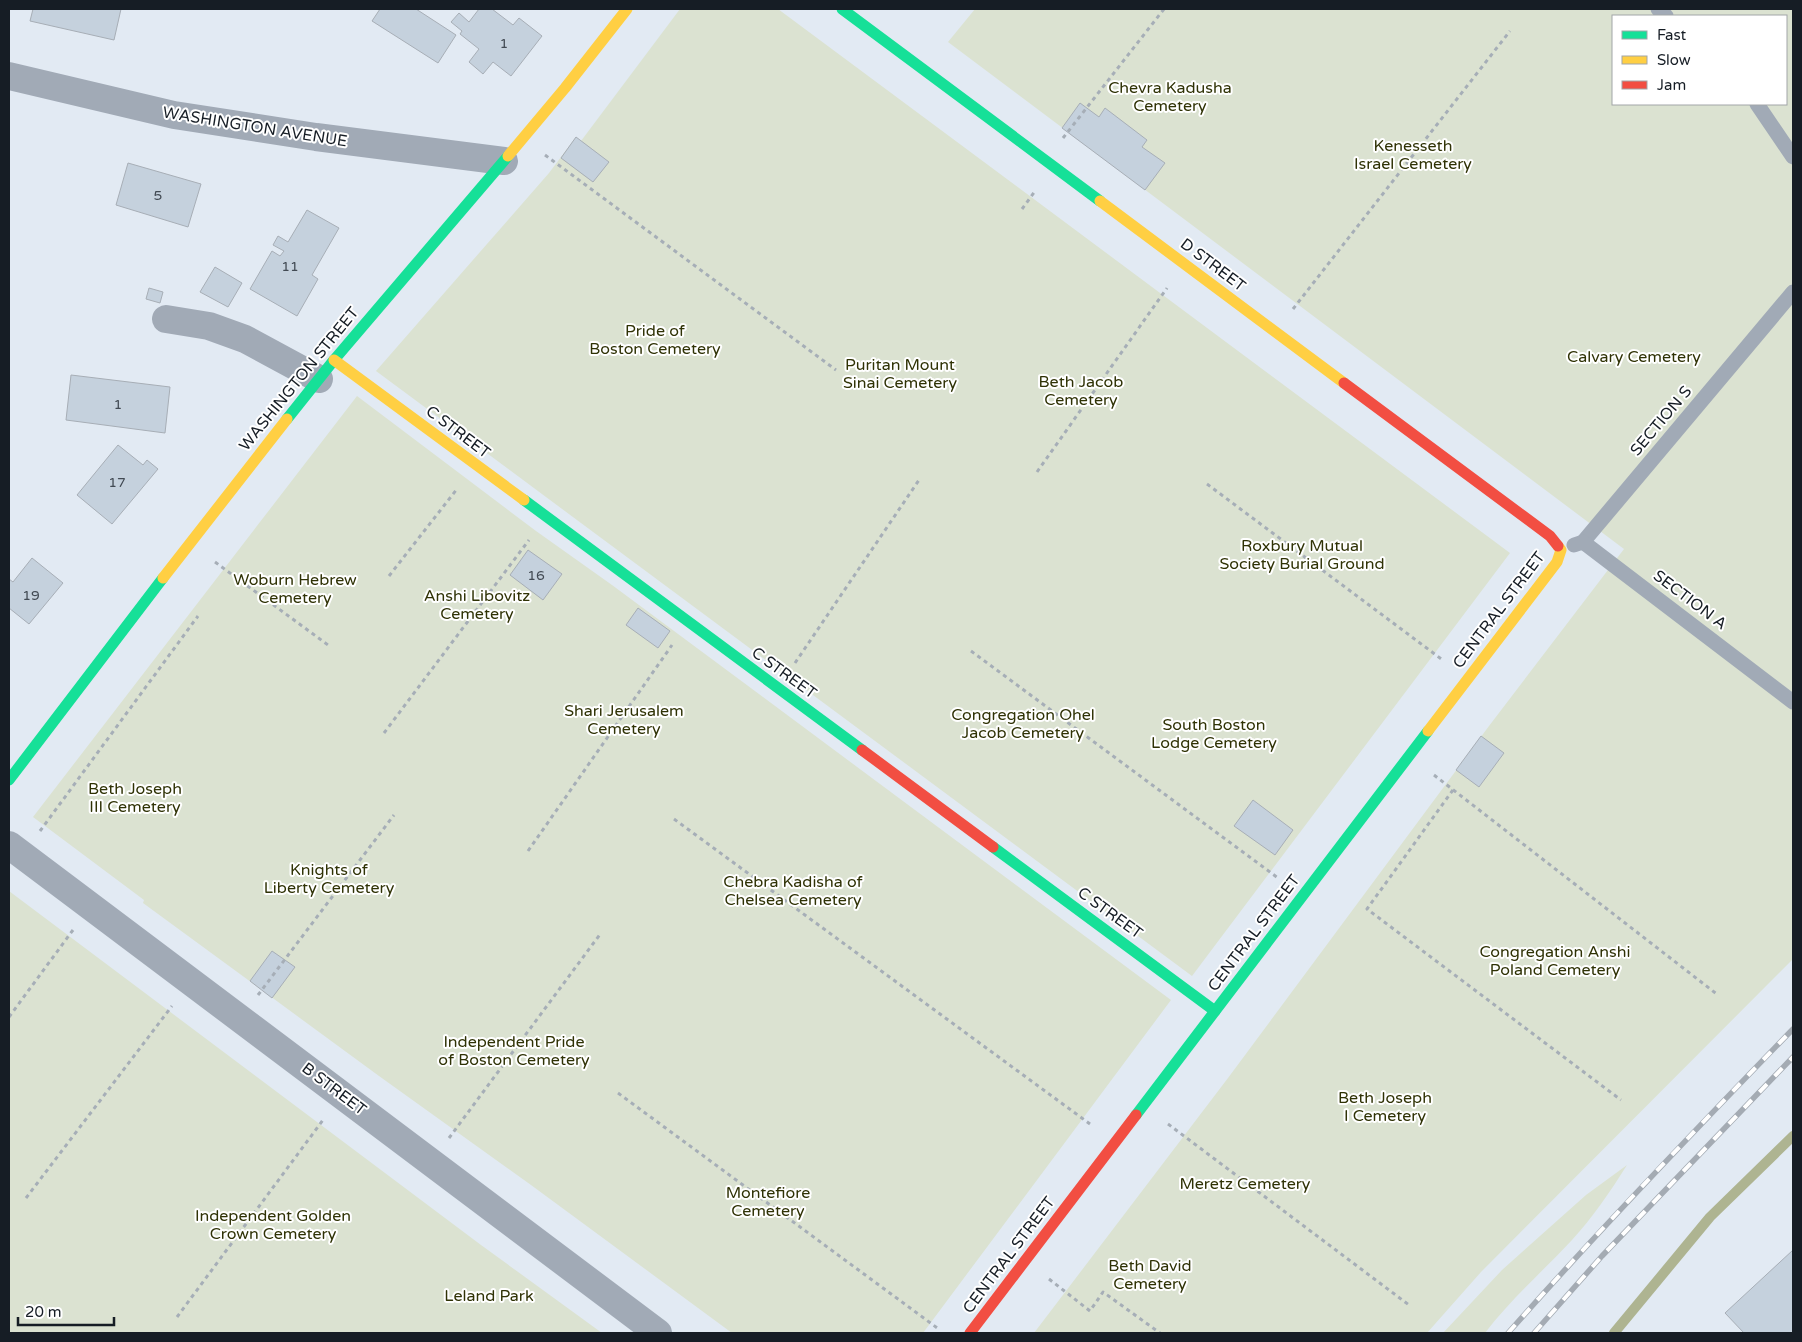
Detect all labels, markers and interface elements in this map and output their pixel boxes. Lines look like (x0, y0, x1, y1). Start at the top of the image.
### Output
legend (1612, 15, 1787, 105)
text: Fast (1657, 26, 1687, 44)
house number: 1 (500, 35, 508, 52)
text: Slow (1657, 51, 1691, 69)
text: Jam (1657, 76, 1686, 94)
park label: Chevra Kadusha Cemetery (1108, 78, 1232, 116)
street label: WASHINGTON AVENUE (161, 103, 349, 151)
park label: Kenesseth Israel Cemetery (1354, 136, 1472, 174)
house number: 5 (154, 187, 162, 204)
street label: D STREET (1176, 234, 1250, 296)
house number: 11 (281, 258, 299, 275)
street label: WASHINGTON STREET (235, 303, 363, 455)
park label: Pride of Boston Cemetery (589, 321, 721, 359)
park label: Calvary Cemetery (1567, 347, 1701, 367)
park label: Puritan Mount Sinai Cemetery (843, 355, 957, 393)
park label: Beth Jacob Cemetery (1039, 372, 1123, 410)
street label: SECTION S (1626, 382, 1696, 460)
house number: 1 (114, 396, 122, 413)
street label: C STREET (422, 401, 495, 463)
house number: 17 (108, 474, 126, 491)
park label: Roxbury Mutual Society Burial Ground (1219, 536, 1385, 574)
street label: CENTRAL STREET (1449, 547, 1550, 672)
street label: SECTION A (1649, 566, 1731, 634)
house number: 16 (527, 567, 545, 584)
park label: Woburn Hebrew Cemetery (233, 570, 357, 608)
park label: Anshi Libovitz Cemetery (424, 586, 530, 624)
house number: 19 (22, 587, 40, 604)
street label: C STREET (747, 643, 821, 704)
park label: Shari Jerusalem Cemetery (564, 701, 684, 739)
park label: Congregation Ohel Jacob Cemetery (951, 705, 1095, 743)
park label: South Boston Lodge Cemetery (1151, 715, 1277, 753)
park label: Beth Joseph III Cemetery (88, 779, 182, 817)
park label: Knights of Liberty Cemetery (264, 860, 395, 898)
street label: CENTRAL STREET (1204, 870, 1305, 995)
park label: Chebra Kadisha of Chelsea Cemetery (723, 872, 864, 910)
street label: C STREET (1073, 883, 1147, 944)
park label: Congregation Anshi Poland Cemetery (1480, 942, 1631, 980)
park label: Independent Pride of Boston Cemetery (438, 1032, 590, 1070)
street label: B STREET (298, 1058, 370, 1120)
park label: Beth Joseph I Cemetery (1338, 1088, 1432, 1126)
park label: Meretz Cemetery (1180, 1174, 1311, 1194)
park label: Montefiore Cemetery (726, 1183, 810, 1221)
street label: CENTRAL STREET (959, 1192, 1060, 1317)
park label: Independent Golden Crown Cemetery (195, 1206, 351, 1244)
park label: Beth David Cemetery (1108, 1256, 1192, 1294)
park label: Leland Park (444, 1286, 534, 1306)
scale bar (18, 1294, 114, 1326)
text: 20 m (25, 1303, 62, 1321)

